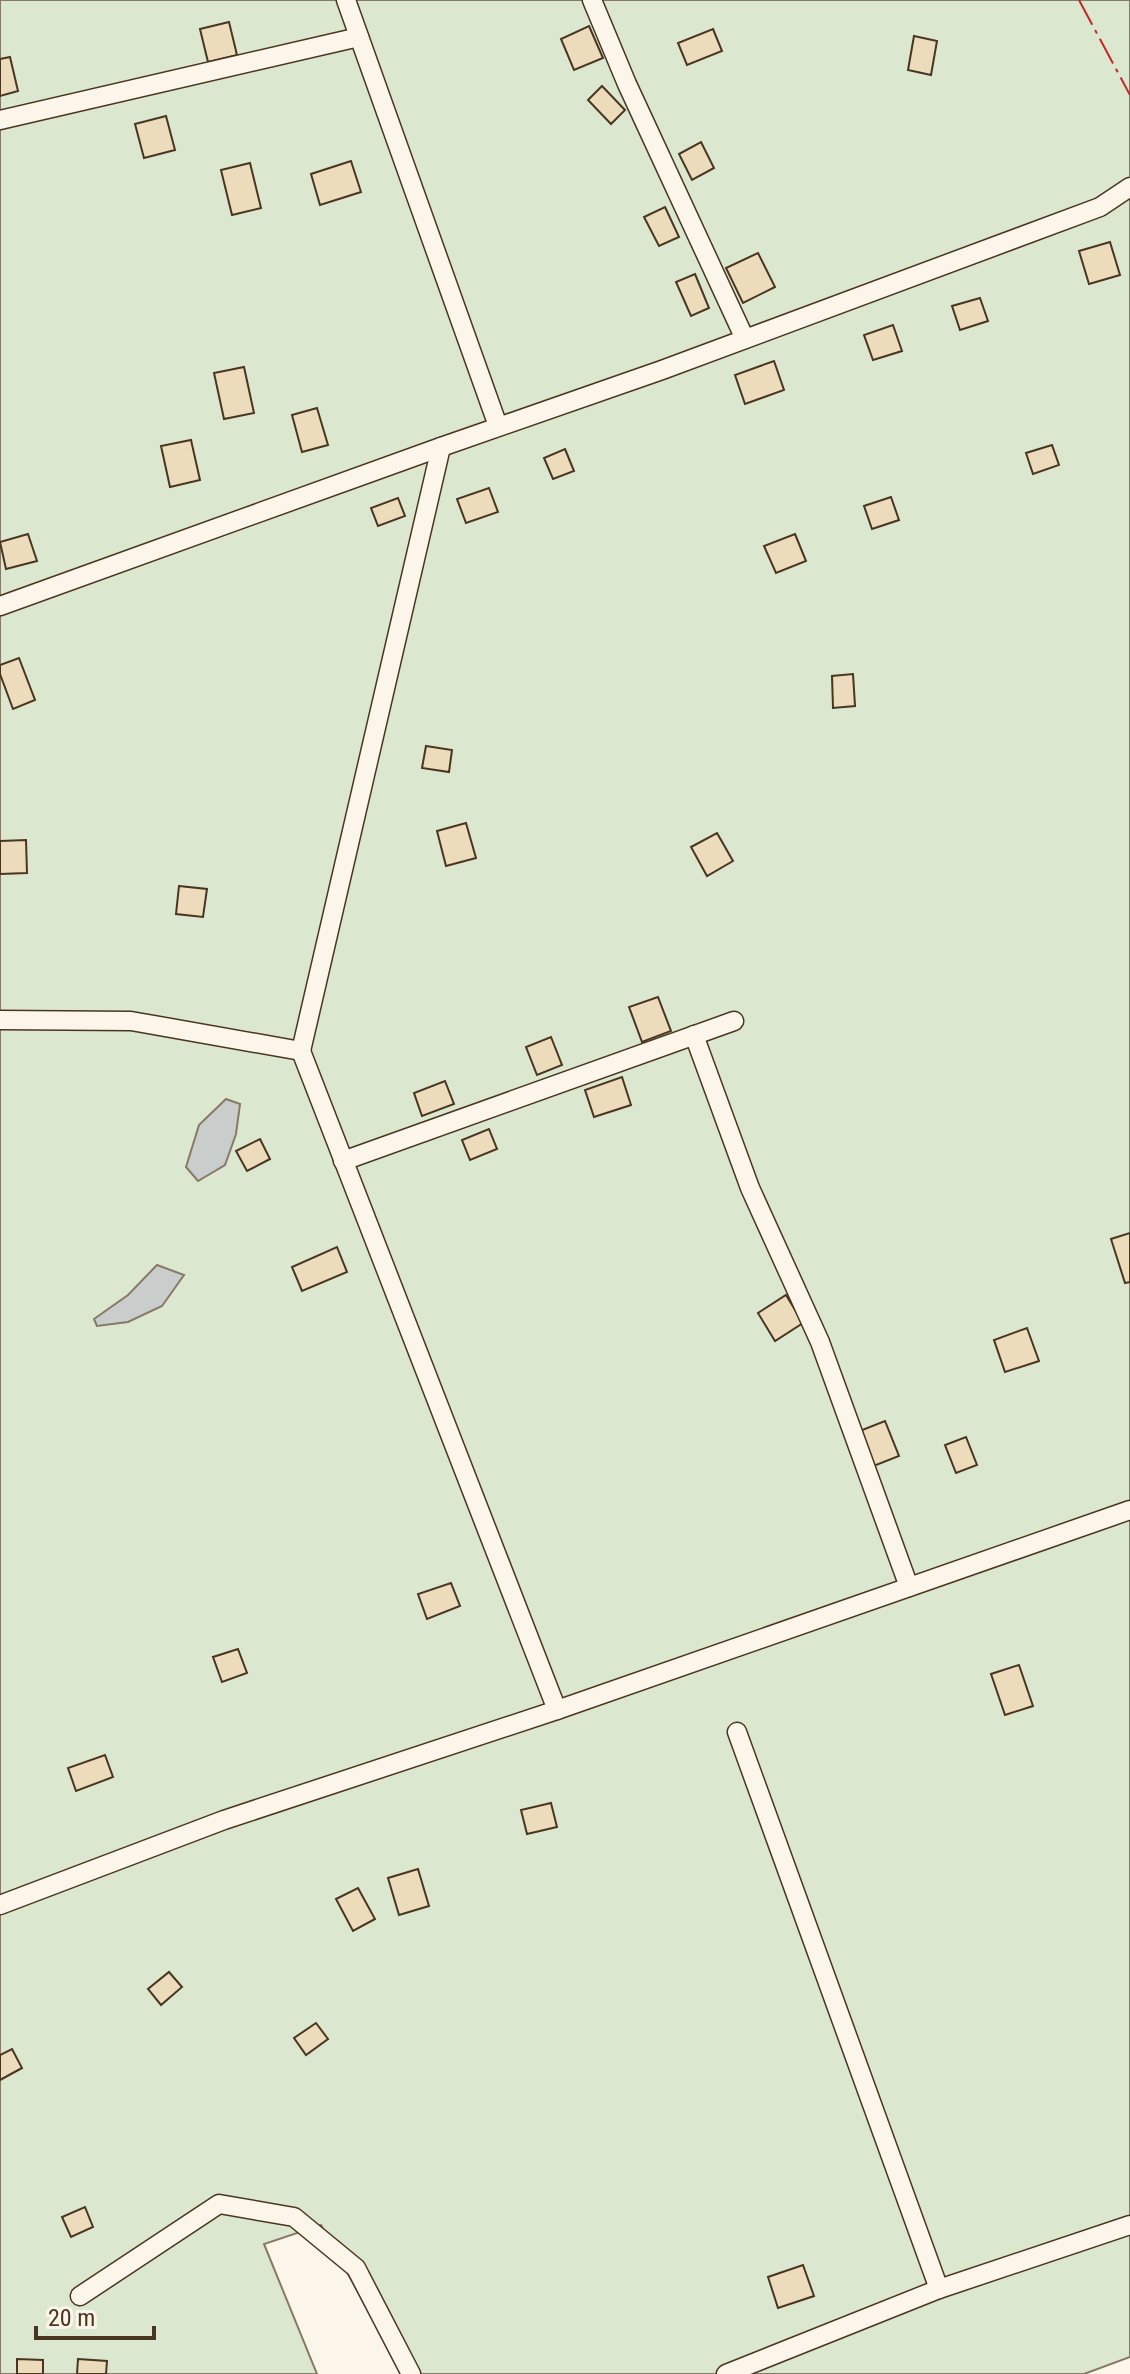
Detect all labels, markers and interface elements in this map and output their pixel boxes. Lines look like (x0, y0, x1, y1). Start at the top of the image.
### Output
scale bar (36, 2290, 154, 2340)
text: 20 m (48, 2304, 95, 2332)

